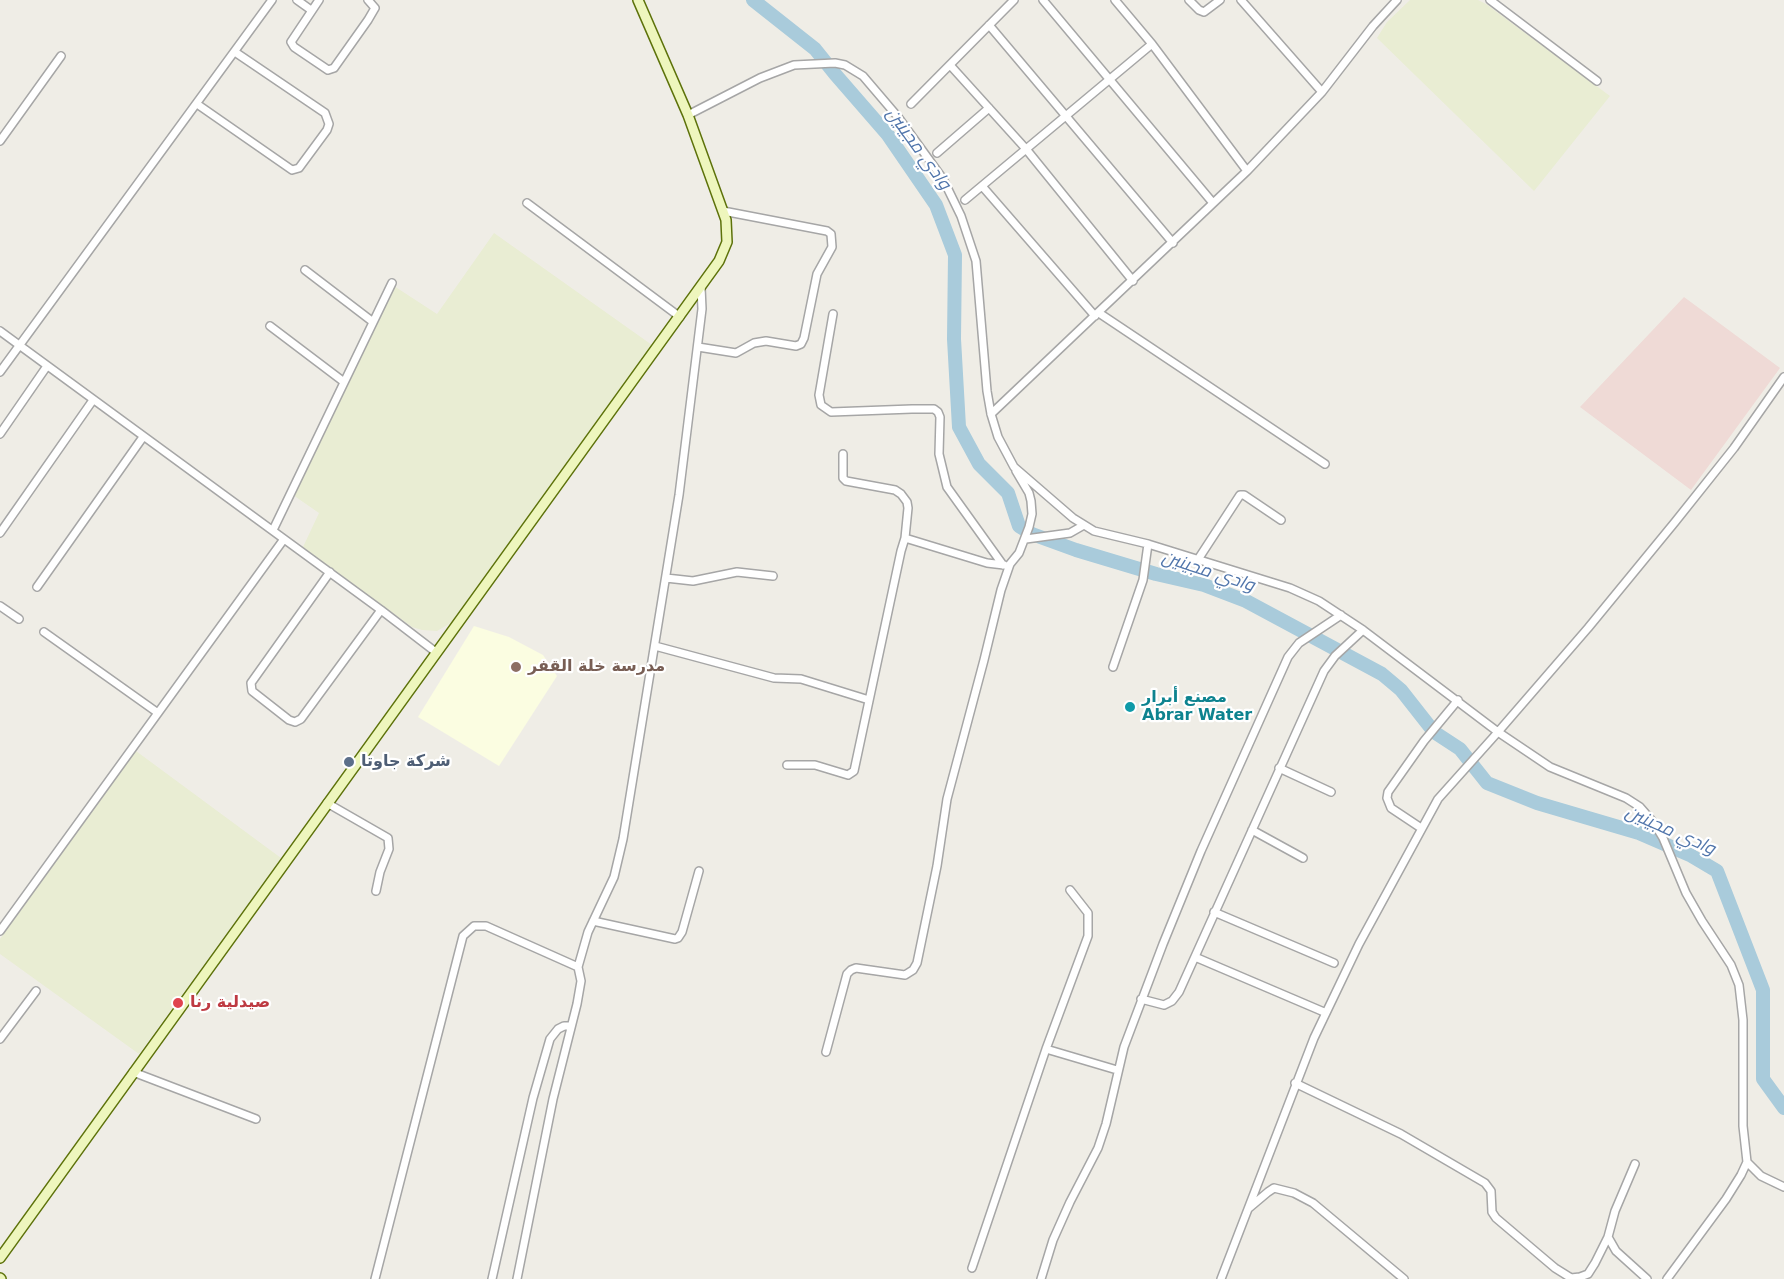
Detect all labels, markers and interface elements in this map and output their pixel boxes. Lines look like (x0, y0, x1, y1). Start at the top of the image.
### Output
water label: وادي مجينين (881, 104, 955, 194)
water label: وادي مجينين (1159, 547, 1257, 597)
place label: مدرسة خلة القفر (528, 657, 665, 677)
marker: مدرسة خلة القفر (509, 660, 523, 674)
place label: مصنع أبرار Abrar Water (1142, 688, 1252, 726)
marker: مصنع أبرار Abrar Water (1123, 700, 1137, 714)
place label: شركة جاوتا (361, 752, 451, 772)
marker: شركة جاوتا (342, 755, 356, 769)
water label: وادي مجينين (1622, 802, 1718, 860)
place label: صيدلية رنا (190, 993, 270, 1013)
marker: صيدلية رنا (171, 996, 185, 1010)

